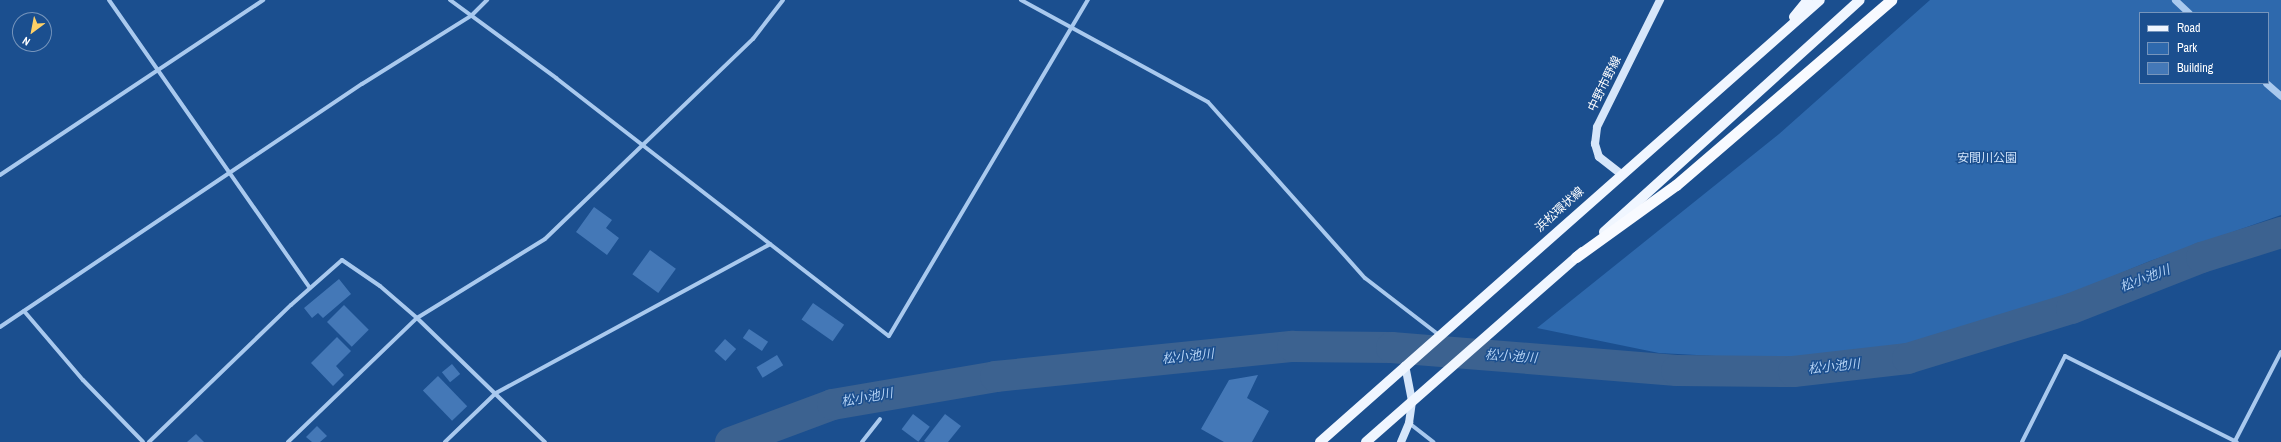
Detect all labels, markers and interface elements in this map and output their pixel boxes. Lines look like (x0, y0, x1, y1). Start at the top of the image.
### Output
north arrow (12, 12, 52, 52)
legend (2139, 12, 2269, 84)
text: Road (2177, 20, 2201, 36)
text: N (20, 34, 33, 49)
text: Park (2177, 40, 2197, 56)
street label: 中野市野線 (1585, 54, 1625, 114)
text: Building (2177, 60, 2213, 76)
park label: 安間川公園 (1957, 152, 2017, 166)
street label: 浜松環状線 (1533, 185, 1587, 235)
water label: 松小池川 (2118, 262, 2172, 296)
water label: 松小池川 (1161, 347, 1215, 367)
water label: 松小池川 (1485, 347, 1537, 367)
water label: 松小池川 (1807, 357, 1861, 377)
water label: 松小池川 (840, 386, 894, 410)

